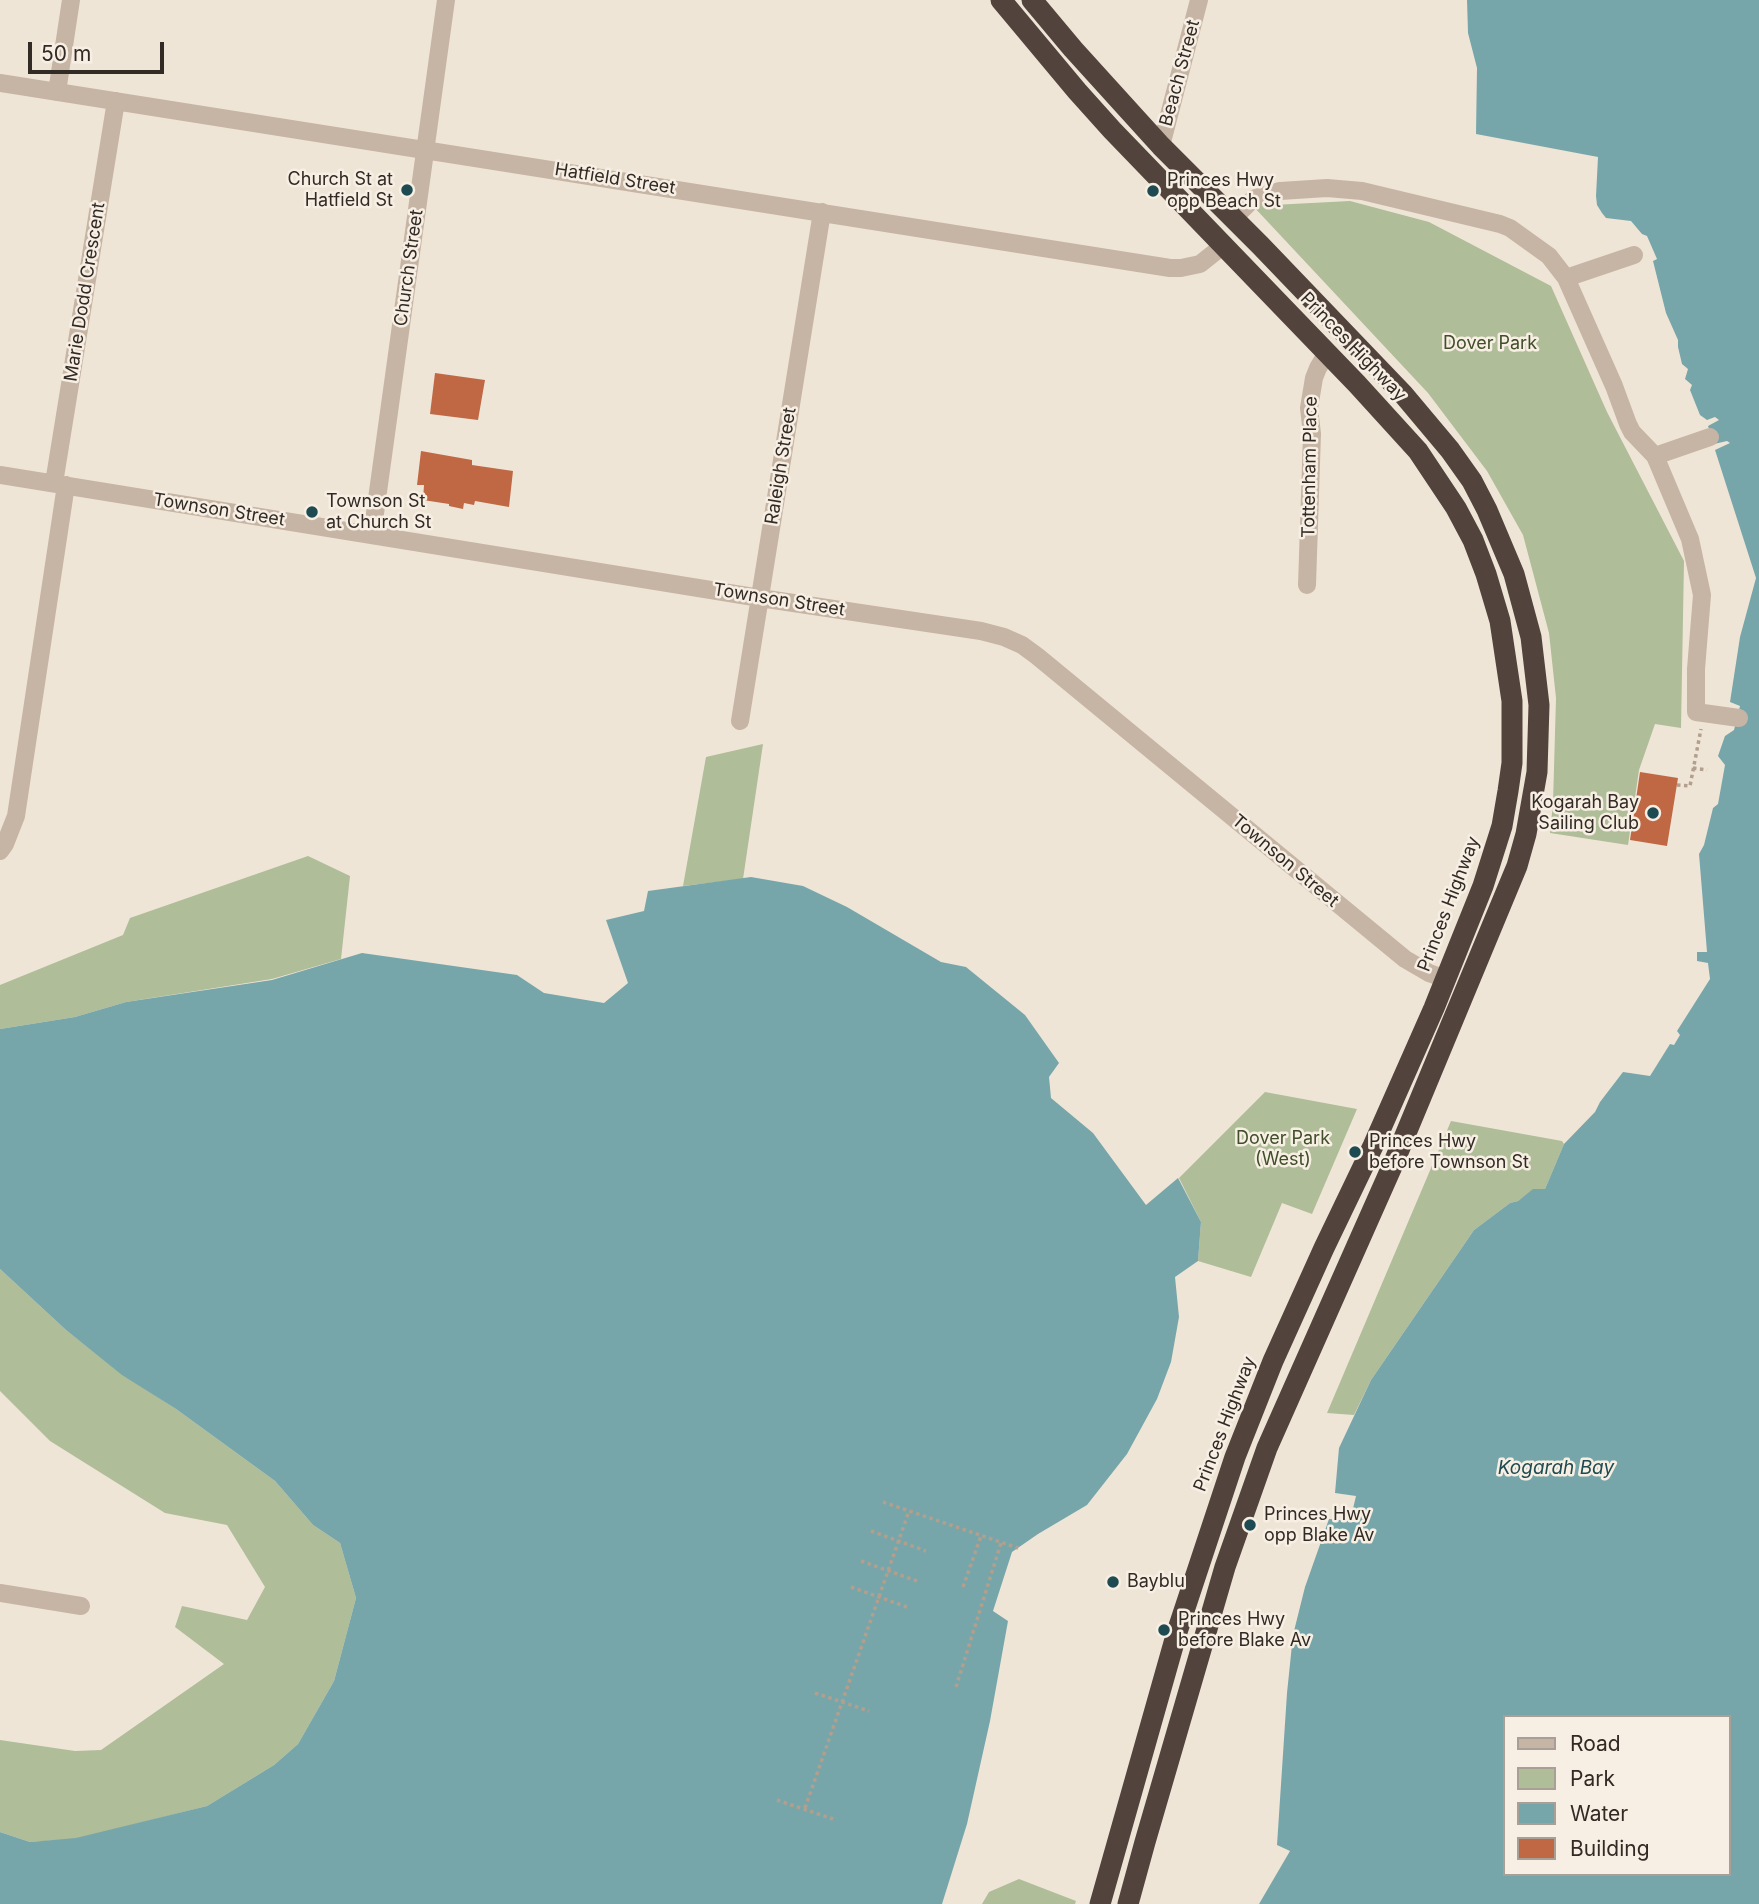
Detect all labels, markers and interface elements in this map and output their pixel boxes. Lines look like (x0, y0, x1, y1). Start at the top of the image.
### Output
street label: Beach Street (1155, 17, 1205, 129)
scale bar (32, 28, 168, 72)
text: 50 m (41, 41, 91, 66)
street label: Hatfield Street (553, 159, 677, 199)
place label: Church St at Hatfield St (288, 169, 393, 212)
place label: Princes Hwy opp Beach St (1167, 170, 1281, 212)
marker: Church St at Hatfield St (399, 182, 415, 198)
marker: Princes Hwy opp Beach St (1145, 183, 1161, 199)
street label: Marie Dodd Crescent (60, 201, 110, 383)
street label: Church Street (390, 208, 428, 328)
street label: Princes Highway (1296, 288, 1410, 406)
park label: Dover Park (1443, 333, 1537, 355)
street label: Tottenham Place (1298, 396, 1322, 538)
street label: Raleigh Street (761, 406, 801, 526)
street label: Townson Street (152, 489, 286, 531)
place label: Townson St at Church St (326, 491, 431, 534)
marker: Townson St at Church St (304, 504, 320, 520)
street label: Townson Street (712, 579, 846, 621)
place label: Kogarah Bay Sailing Club (1531, 792, 1639, 834)
marker: Kogarah Bay Sailing Club (1645, 805, 1661, 821)
street label: Townson Street (1227, 810, 1343, 912)
street label: Princes Highway (1413, 833, 1485, 975)
park label: Dover Park (West) (1236, 1128, 1330, 1170)
place label: Princes Hwy before Townson St (1369, 1131, 1529, 1174)
marker: Princes Hwy before Townson St (1347, 1144, 1363, 1160)
street label: Princes Highway (1189, 1353, 1261, 1495)
water label: Kogarah Bay (1498, 1457, 1614, 1479)
place label: Princes Hwy opp Blake Av (1264, 1504, 1374, 1546)
marker: Princes Hwy opp Blake Av (1242, 1517, 1258, 1533)
place label: Bayblu (1127, 1571, 1185, 1593)
marker: Bayblu (1105, 1574, 1121, 1590)
place label: Princes Hwy before Blake Av (1178, 1609, 1311, 1652)
marker: Princes Hwy before Blake Av (1156, 1622, 1172, 1638)
legend (1504, 1715, 1731, 1876)
text: Road (1570, 1731, 1621, 1756)
text: Park (1570, 1766, 1615, 1791)
text: Water (1570, 1801, 1628, 1826)
text: Building (1570, 1836, 1650, 1861)

